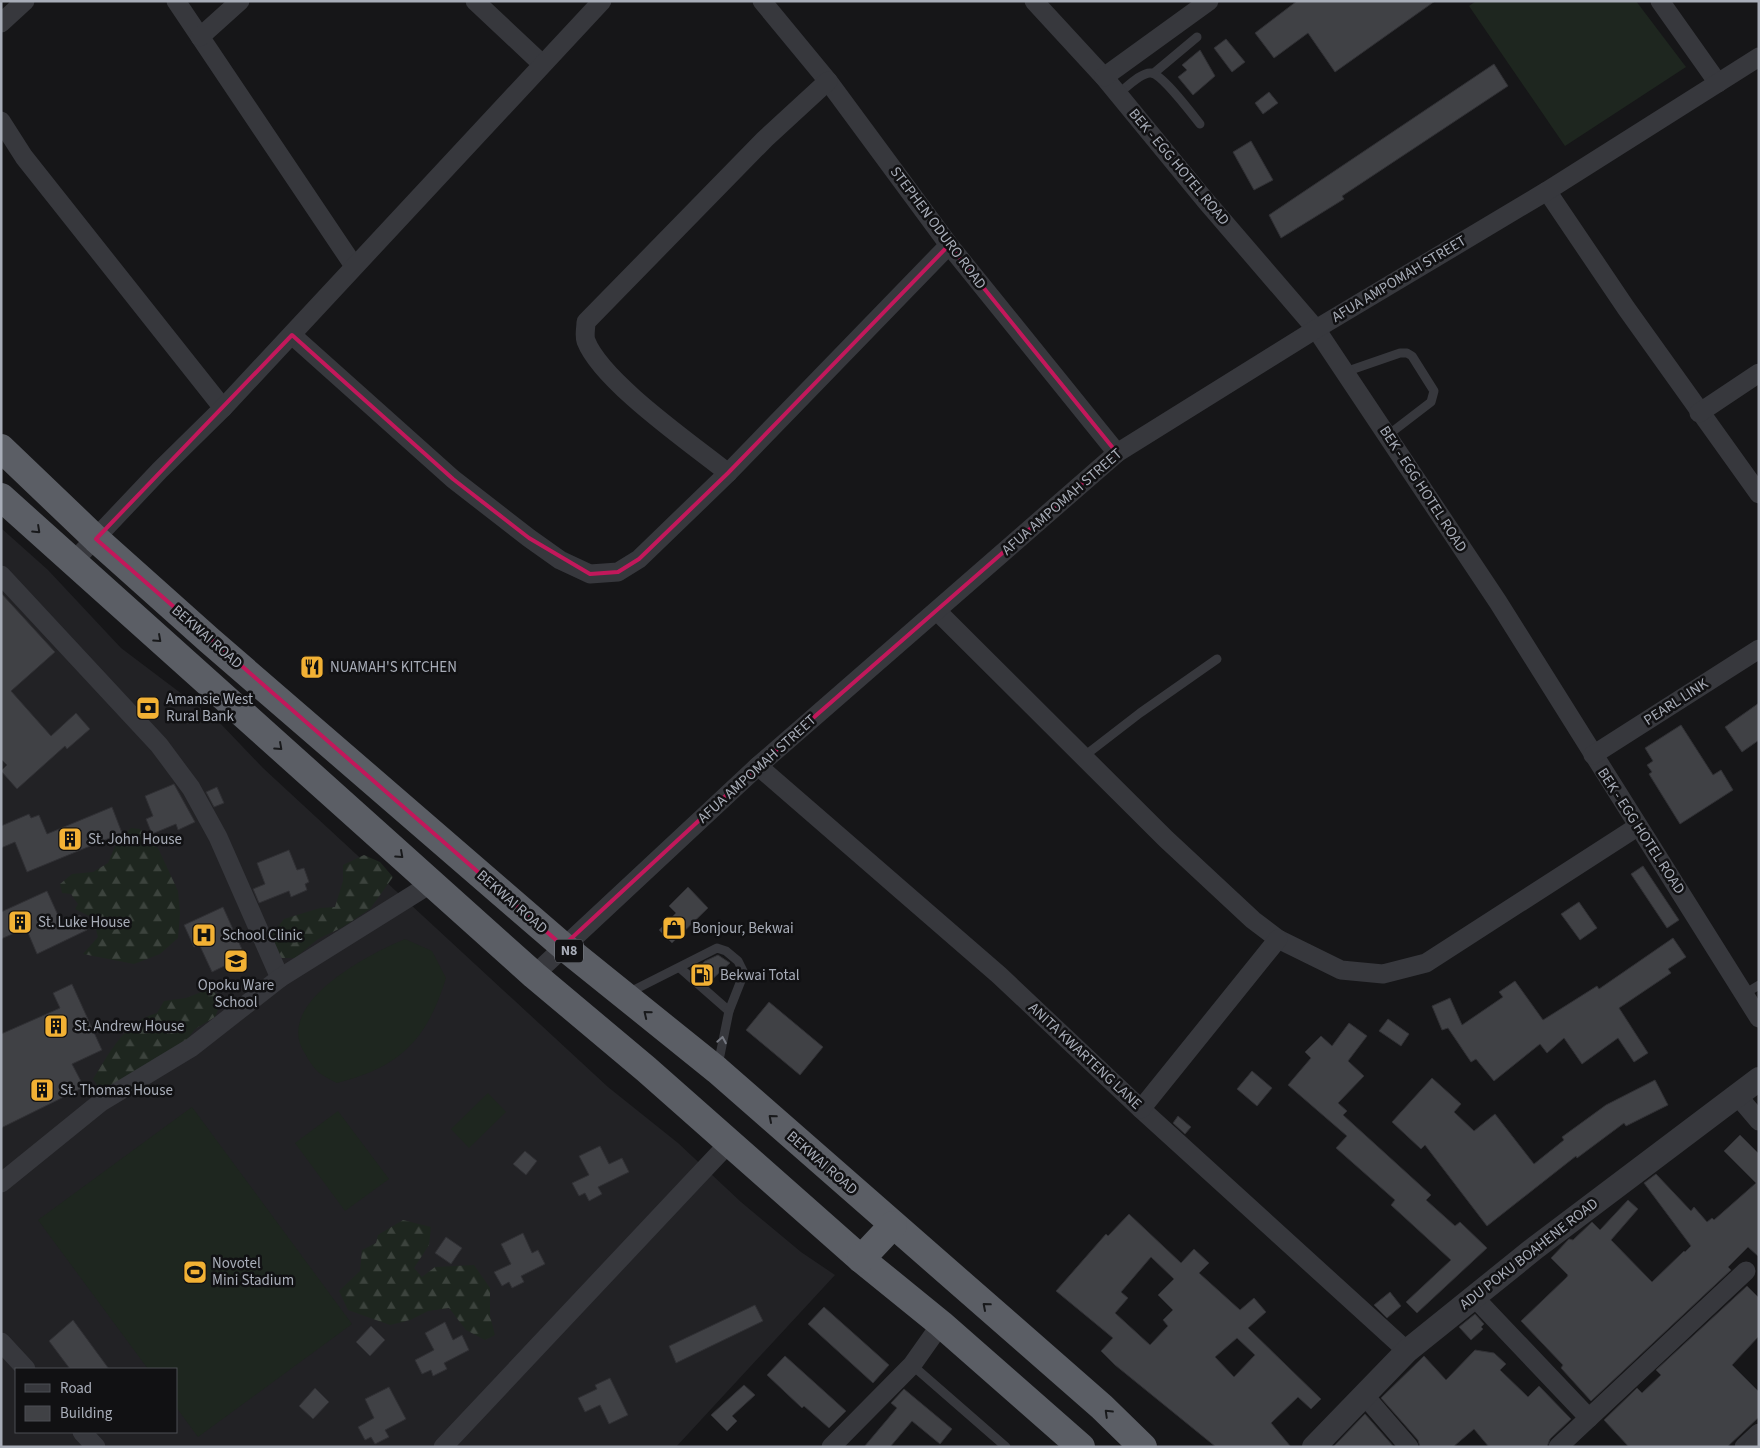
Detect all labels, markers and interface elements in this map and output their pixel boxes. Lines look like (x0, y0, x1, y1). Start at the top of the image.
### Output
street label: BEK - EGG HOTEL ROAD (1124, 104, 1234, 230)
street label: STEPHEN ODURO ROAD (885, 162, 991, 294)
street label: AFUA AMPOMAH STREET (1328, 230, 1470, 328)
street label: BEK - EGG HOTEL ROAD (1374, 422, 1472, 556)
street label: AFUA AMPOMAH STREET (997, 444, 1127, 560)
one-way arrow (31, 524, 40, 533)
street label: BEKWAI ROAD (167, 600, 247, 674)
one-way arrow (152, 633, 161, 642)
restaurant icon: NUAMAH'S KITCHEN (299, 654, 325, 680)
place label: NUAMAH'S KITCHEN (330, 657, 457, 678)
street label: PEARL LINK (1640, 673, 1713, 731)
place label: Amansie West Rural Bank (166, 689, 253, 727)
bank icon: Amansie West Rural Bank (135, 695, 161, 721)
street label: AFUA AMPOMAH STREET (693, 710, 821, 828)
one-way arrow (273, 742, 282, 751)
street label: BEK - EGG HOTEL ROAD (1592, 764, 1690, 898)
building icon: St. John House (57, 826, 83, 852)
place label: St. John House (88, 829, 182, 850)
one-way arrow (395, 850, 404, 859)
street label: BEKWAI ROAD (472, 865, 552, 939)
building icon: St. Luke House (7, 909, 33, 935)
place label: St. Luke House (38, 912, 130, 933)
shop icon: Bonjour, Bekwai (661, 915, 687, 941)
place label: Bonjour, Bekwai (692, 918, 794, 939)
hospital icon: School Clinic (191, 922, 217, 948)
place label: School Clinic (222, 925, 303, 946)
road number: N8 (555, 939, 583, 962)
school or university icon: Opoku Ware School (223, 948, 249, 974)
fuel station icon: Bekwai Total (689, 962, 715, 988)
place label: Bekwai Total (720, 965, 800, 986)
place label: Opoku Ware School (198, 975, 274, 1013)
street label: ANITA KWARTENG LANE (1024, 998, 1146, 1114)
one-way arrow (644, 1011, 653, 1019)
building icon: St. Andrew House (43, 1013, 69, 1039)
place label: St. Andrew House (74, 1016, 184, 1037)
one-way arrow (717, 1036, 727, 1045)
building icon: St. Thomas House (29, 1077, 55, 1103)
place label: St. Thomas House (60, 1080, 173, 1101)
one-way arrow (768, 1115, 777, 1124)
street label: BEKWAI ROAD (782, 1126, 862, 1200)
street label: ADU POKU BOAHENE ROAD (1455, 1193, 1603, 1315)
place label: Novotel Mini Stadium (212, 1253, 294, 1291)
sports icon: Novotel Mini Stadium (182, 1259, 208, 1285)
one-way arrow (982, 1303, 991, 1312)
legend (15, 1368, 178, 1433)
text: Road (60, 1378, 92, 1399)
text: Building (60, 1403, 113, 1424)
one-way arrow (1105, 1410, 1114, 1419)

